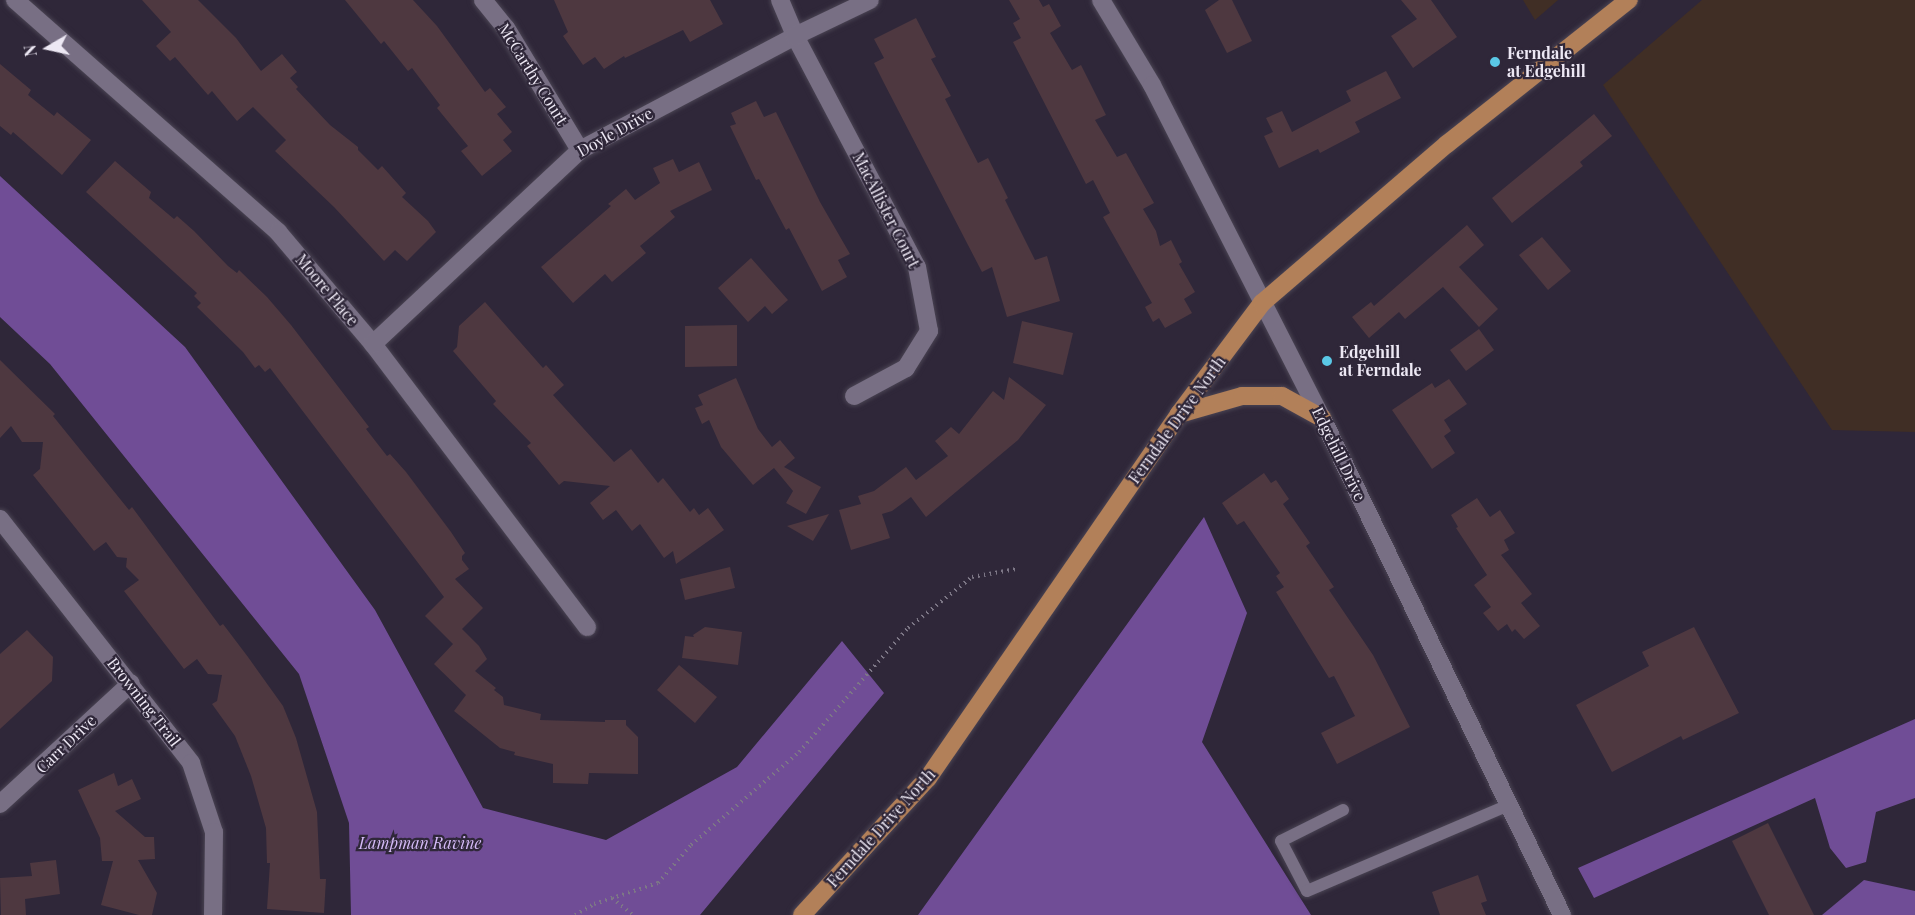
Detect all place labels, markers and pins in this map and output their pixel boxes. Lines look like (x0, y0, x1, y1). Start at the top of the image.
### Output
place label: Ferndale at Edgehill (1507, 43, 1586, 81)
marker: Ferndale at Edgehill (1488, 55, 1502, 69)
place label: Edgehill at Ferndale (1339, 342, 1422, 380)
marker: Edgehill at Ferndale (1320, 354, 1334, 368)

